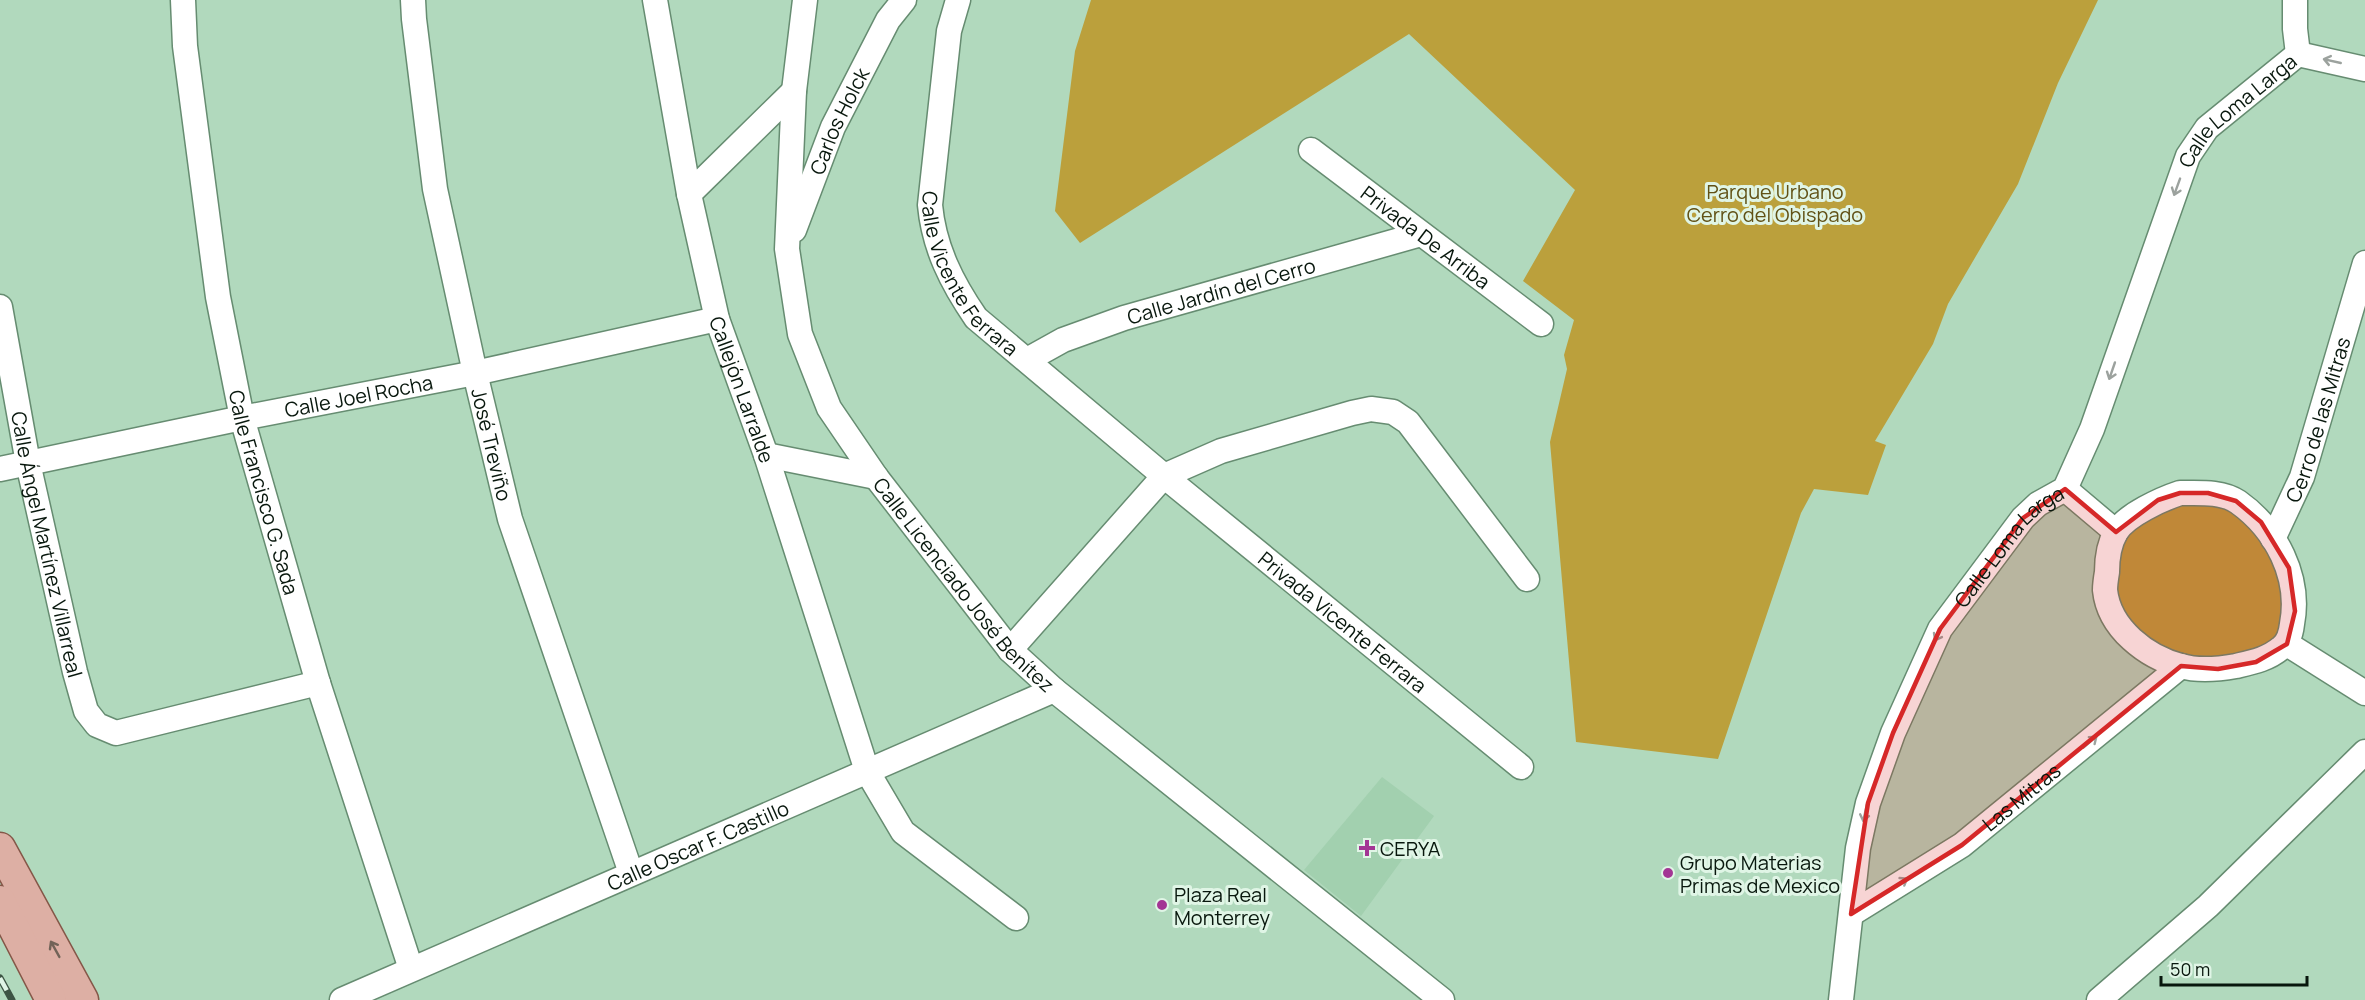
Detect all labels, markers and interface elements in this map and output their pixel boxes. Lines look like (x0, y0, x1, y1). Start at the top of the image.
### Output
street label: Calle Loma Larga (2172, 47, 2302, 170)
one-way arrow (2322, 55, 2341, 67)
street label: Carlos Holck (803, 62, 875, 178)
one-way arrow (2170, 177, 2181, 196)
park label: Parque Urbano Cerro del Obispado (1687, 178, 1863, 228)
street label: Privada De Arriba (1356, 179, 1496, 295)
street label: Calle Vicente Ferrara (917, 190, 1024, 362)
street label: Calle Jardín del Cerro (1124, 251, 1319, 330)
street label: Callejón Larralde (704, 313, 781, 466)
street label: Cerro de las Mitras (2279, 334, 2356, 507)
one-way arrow (2106, 361, 2117, 380)
street label: Calle Joel Rocha (282, 368, 435, 423)
street label: José Treviño (466, 385, 519, 504)
street label: Calle Francisco G. Sada (223, 388, 305, 598)
street label: Calle Ángel Martínez Villarreal (5, 409, 89, 681)
street label: Calle Licenciado José Benítez (868, 472, 1060, 698)
street label: Calle Loma Larga (1948, 479, 2068, 613)
street label: Privada Vicente Ferrara (1253, 545, 1433, 699)
one-way arrow (1933, 624, 1945, 642)
one-way arrow (2082, 735, 2098, 748)
street label: Las Mitras (1976, 757, 2066, 837)
street label: Calle Oscar F. Castillo (603, 794, 793, 897)
one-way arrow (1859, 803, 1871, 822)
place label: CERYA (1380, 835, 1441, 862)
marker: CERYA (1358, 839, 1376, 857)
place label: Grupo Materias Primas de Mexico (1680, 849, 1840, 899)
marker: Grupo Materias Primas de Mexico (1661, 866, 1675, 880)
one-way arrow (1891, 877, 1908, 889)
place label: Plaza Real Monterrey (1174, 881, 1271, 931)
marker: Plaza Real Monterrey (1155, 898, 1169, 912)
one-way arrow (49, 941, 61, 958)
scale bar (2161, 949, 2306, 987)
text: 50 m (2170, 957, 2210, 981)

